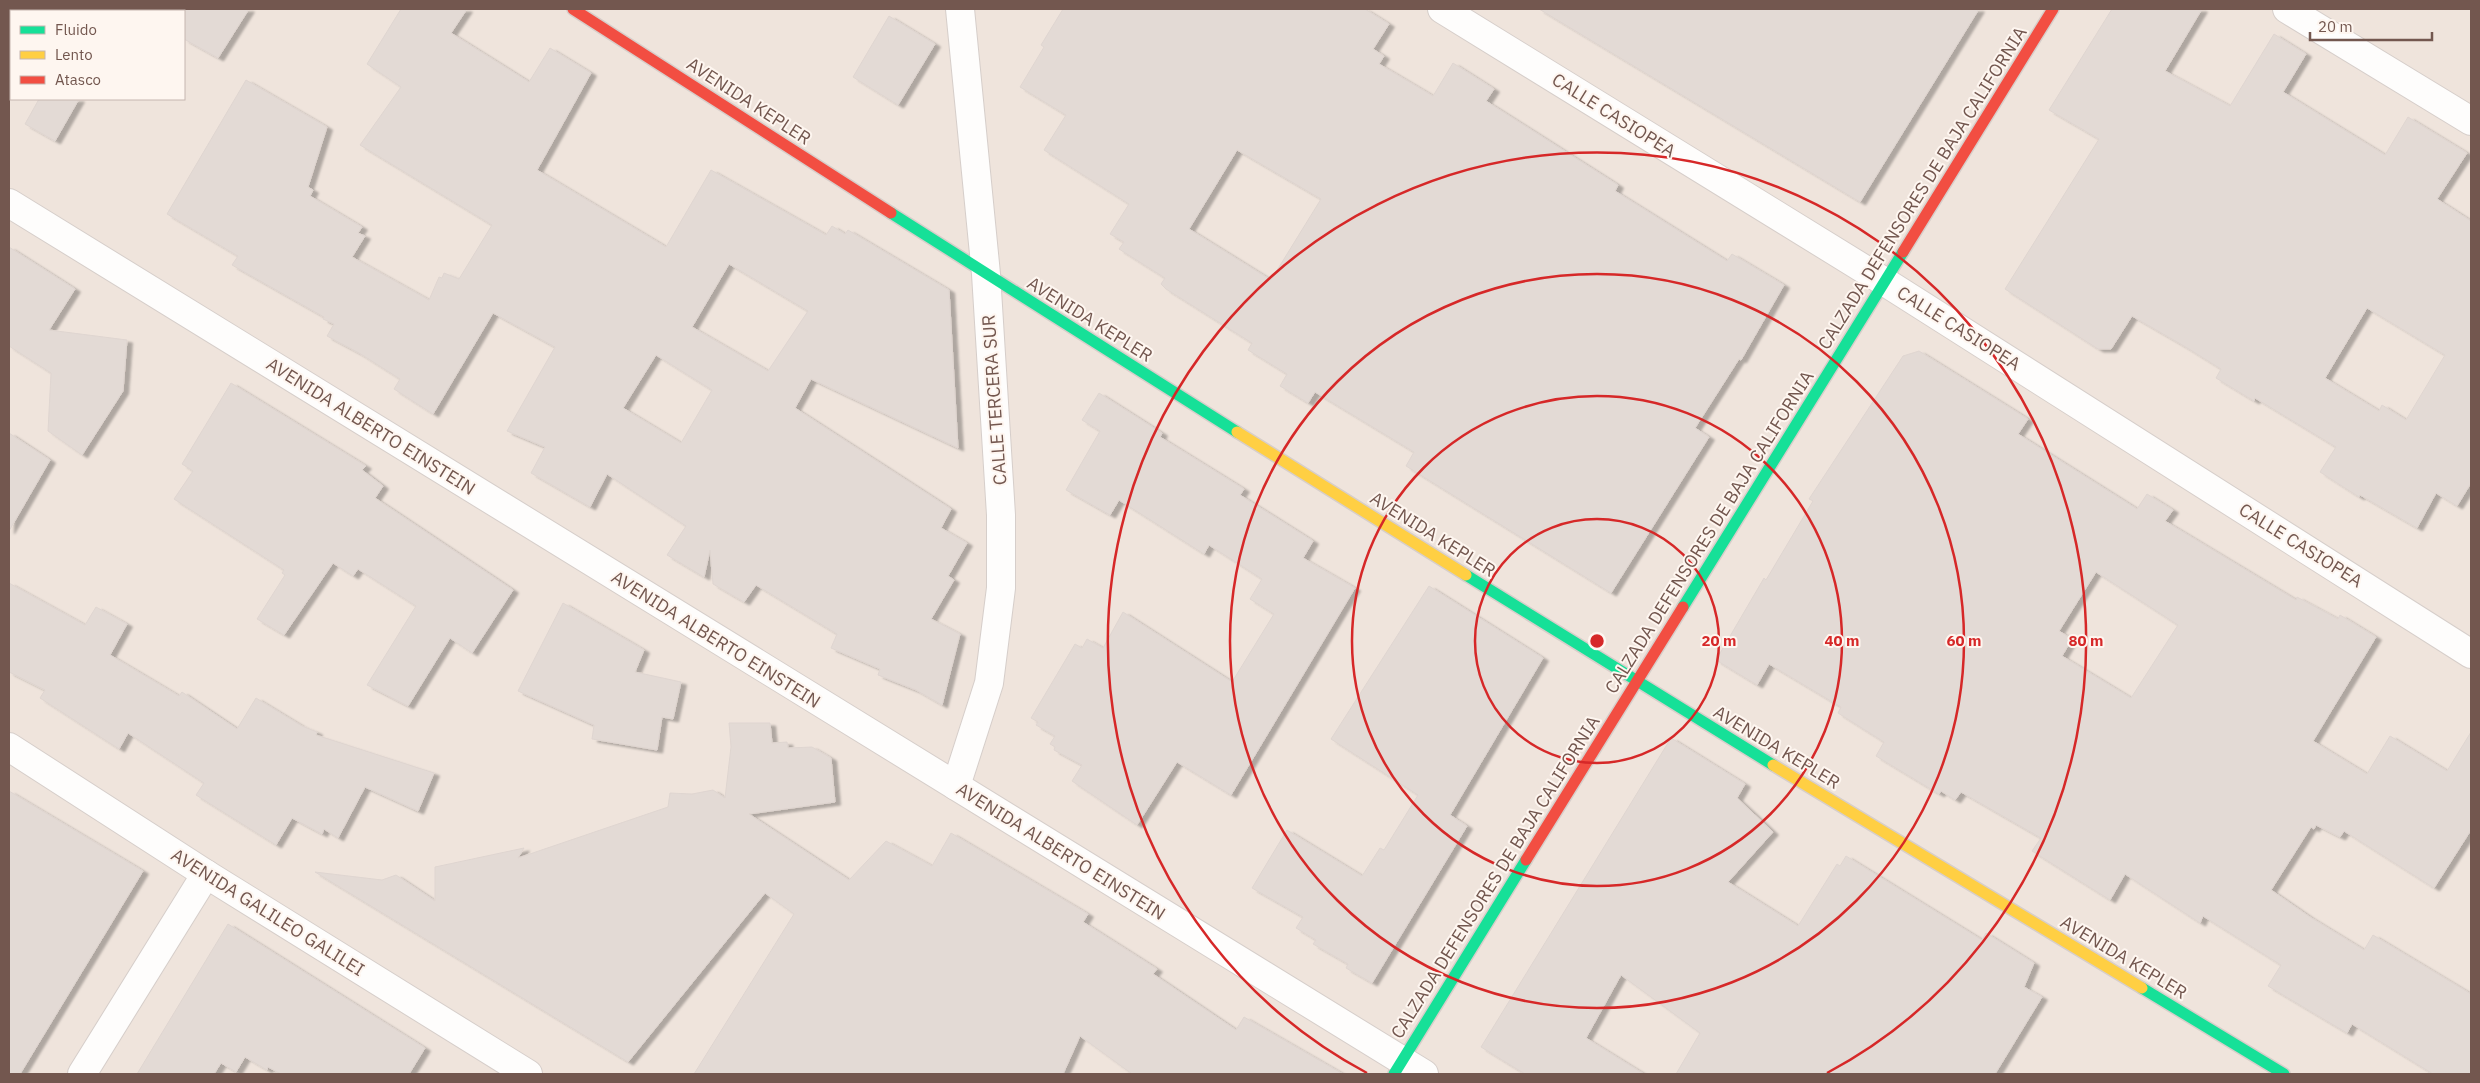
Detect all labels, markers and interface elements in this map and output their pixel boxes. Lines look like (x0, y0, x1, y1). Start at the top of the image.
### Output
legend (10, 10, 185, 100)
scale bar (2310, 10, 2432, 42)
text: 20 m (2318, 17, 2353, 36)
text: Fluido (55, 20, 97, 39)
street label: CALZADA DEFENSORES DE BAJA CALIFORNIA (1813, 22, 2032, 354)
text: Lento (55, 45, 93, 64)
street label: AVENIDA KEPLER (682, 52, 816, 150)
street label: CALLE CASIOPEA (1548, 68, 1681, 162)
text: Atasco (55, 70, 101, 89)
street label: AVENIDA KEPLER (1023, 271, 1157, 367)
street label: CALLE CASIOPEA (1893, 281, 2026, 375)
street label: CALLE TERCERA SUR (977, 314, 1011, 486)
street label: AVENIDA ALBERTO EINSTEIN (262, 352, 480, 500)
street label: CALZADA DEFENSORES DE BAJA CALIFORNIA (1600, 366, 1819, 698)
street label: AVENIDA KEPLER (1366, 486, 1500, 582)
street label: CALLE CASIOPEA (2235, 498, 2368, 592)
street label: AVENIDA ALBERTO EINSTEIN (607, 565, 825, 713)
text: 20 m (1702, 631, 1736, 650)
text: 40 m (1825, 631, 1859, 650)
text: 60 m (1947, 631, 1981, 650)
text: 80 m (2069, 631, 2103, 650)
centre of rings (1588, 632, 1606, 650)
street label: AVENIDA KEPLER (1709, 700, 1845, 794)
street label: CALZADA DEFENSORES DE BAJA CALIFORNIA (1386, 711, 1605, 1043)
street label: AVENIDA ALBERTO EINSTEIN (952, 777, 1170, 925)
street label: AVENIDA GALILEO GALILEI (167, 843, 369, 981)
street label: AVENIDA KEPLER (2056, 910, 2192, 1004)

